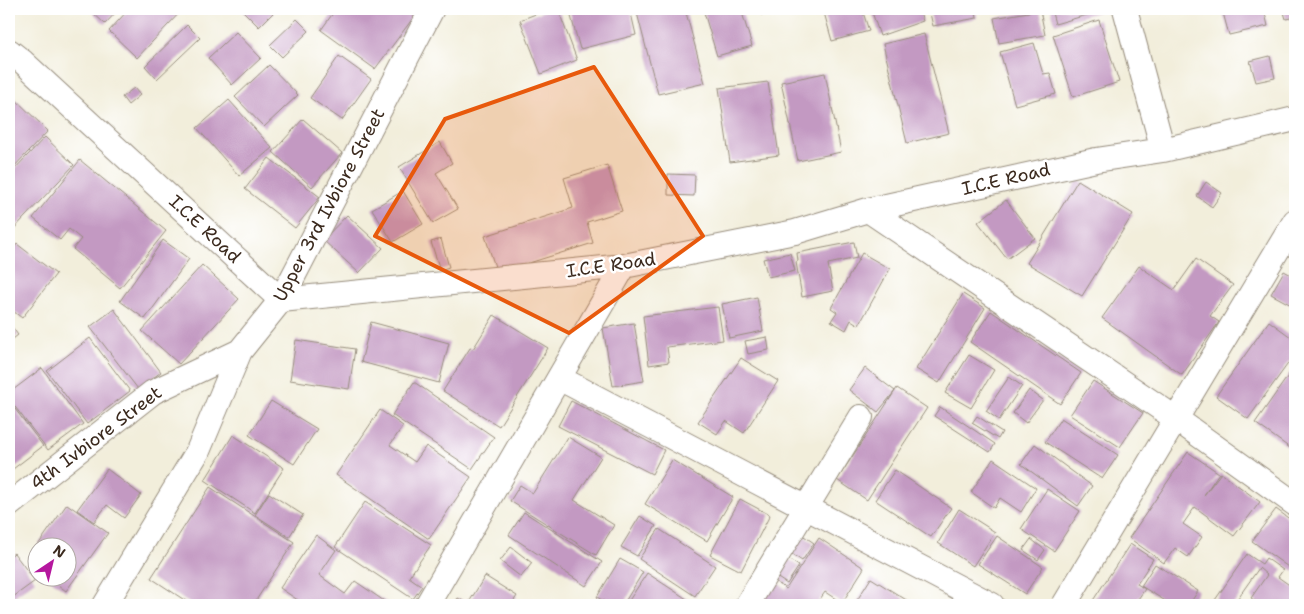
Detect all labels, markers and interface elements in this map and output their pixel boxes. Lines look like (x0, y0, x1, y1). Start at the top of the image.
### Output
street label: Upper 3rd Ivbiore Street (268, 104, 390, 306)
street label: I.C.E Road (960, 157, 1052, 201)
street label: I.C.E Road (164, 190, 246, 268)
street label: I.C.E Road (565, 247, 657, 283)
street label: 4th Ivbiore Street (25, 381, 167, 495)
north arrow (28, 536, 78, 586)
text: N (50, 541, 69, 562)

